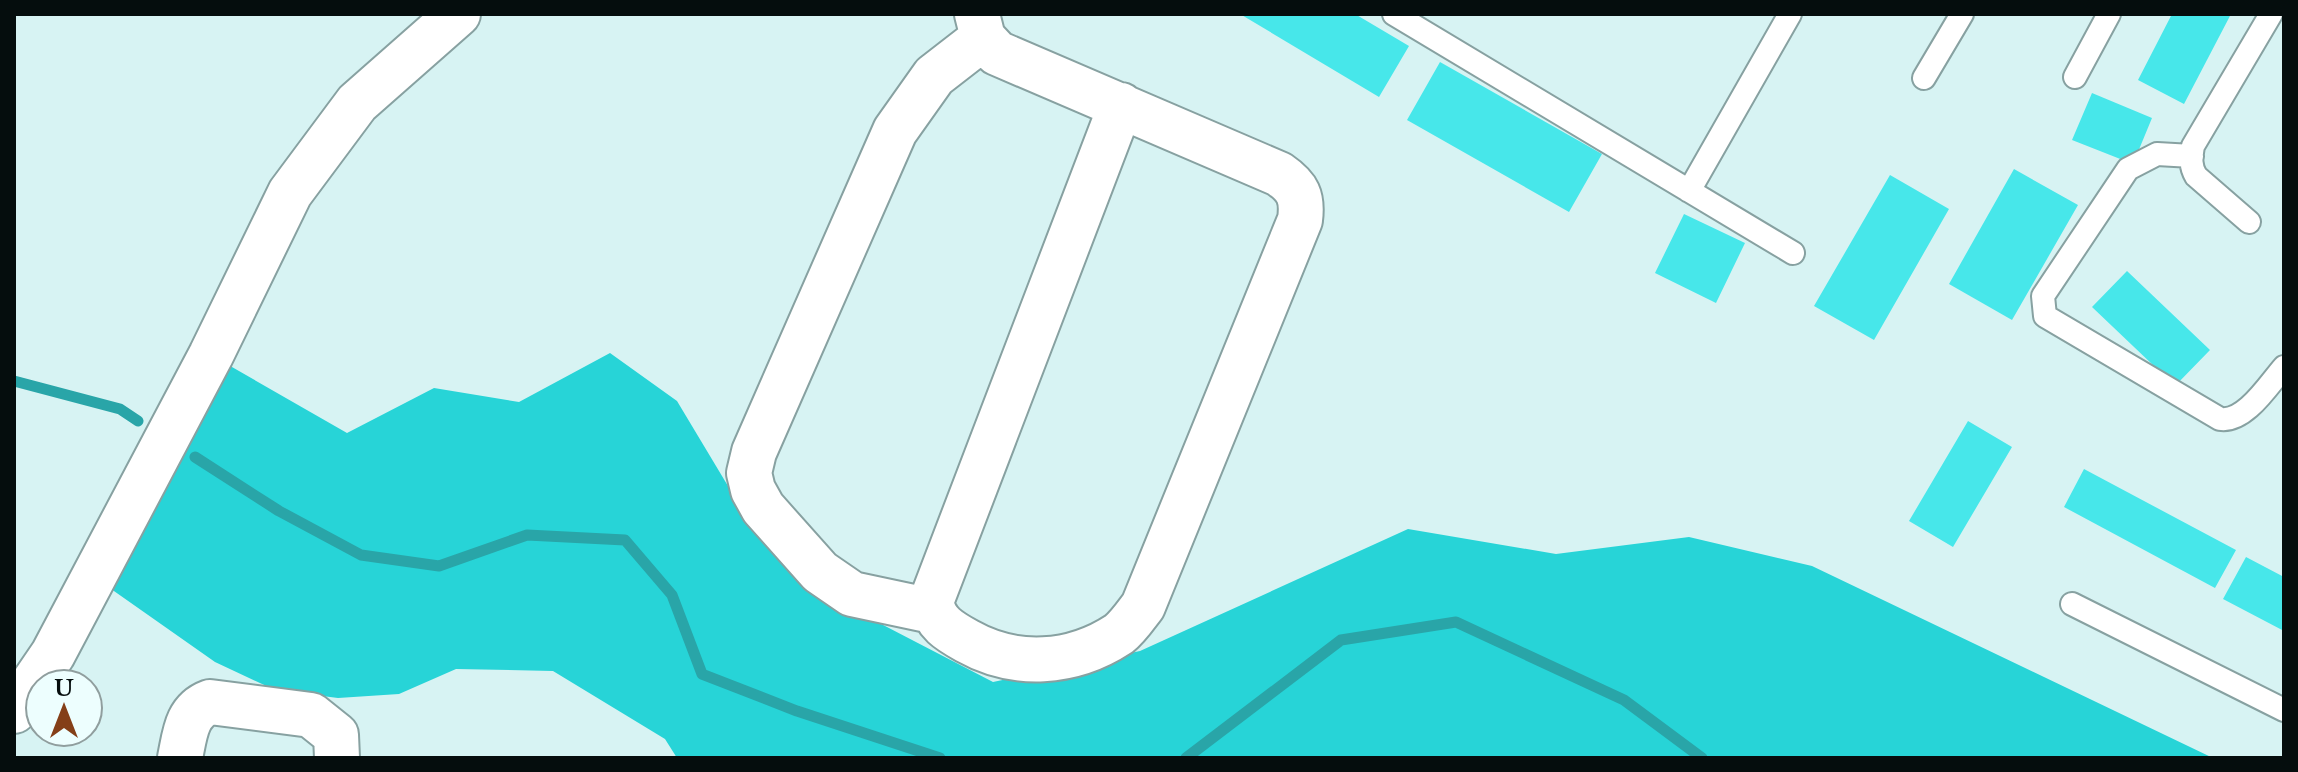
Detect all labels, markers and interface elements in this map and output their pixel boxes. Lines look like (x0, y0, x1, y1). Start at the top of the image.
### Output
north arrow (24, 668, 104, 748)
text: U (54, 675, 74, 702)

